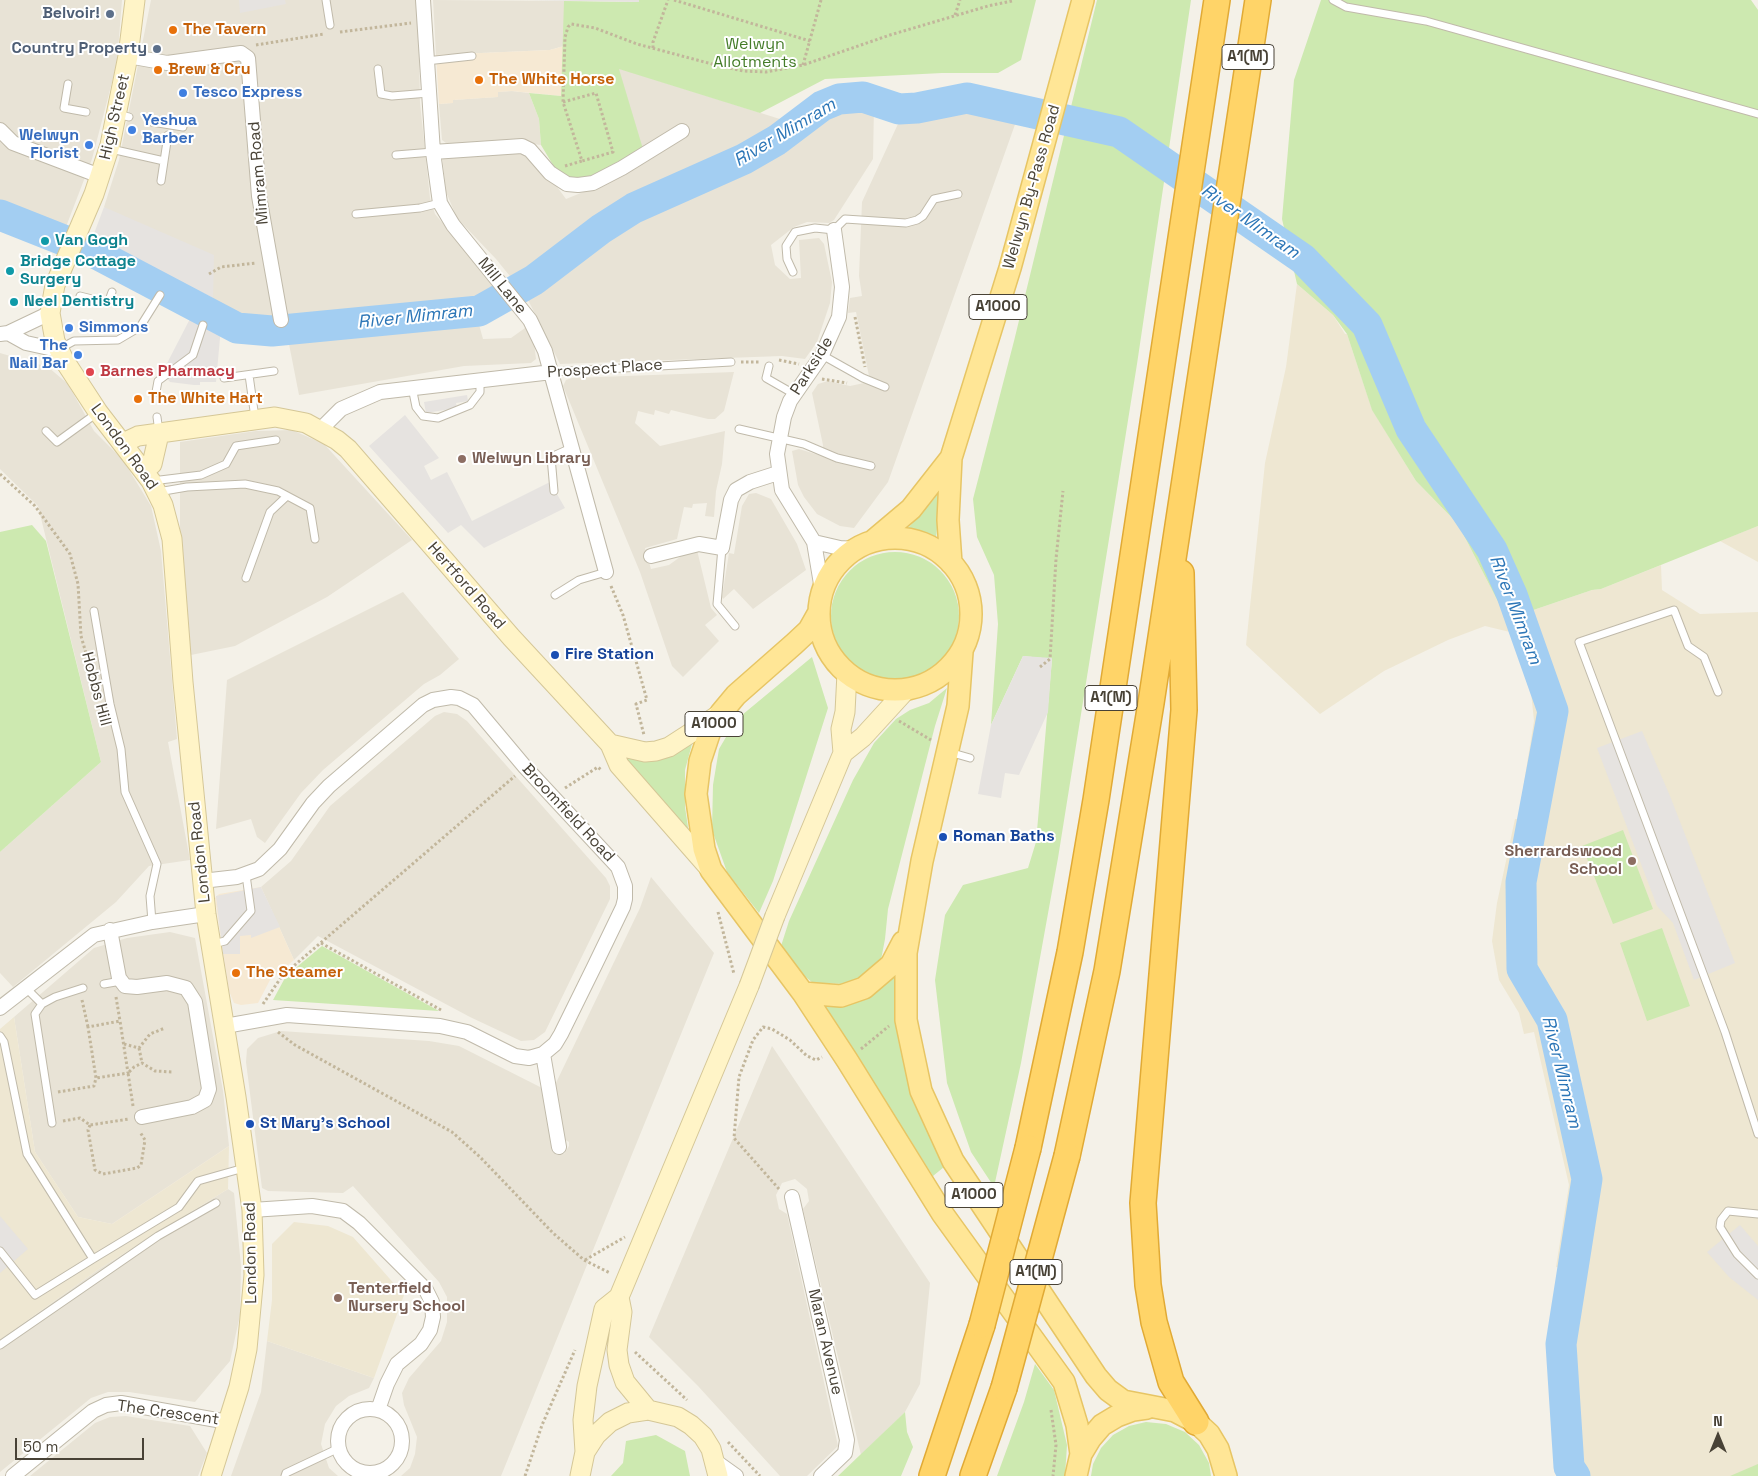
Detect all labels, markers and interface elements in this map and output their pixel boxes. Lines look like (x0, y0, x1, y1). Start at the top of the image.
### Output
place label: Belvoir! (42, 4, 100, 24)
marker: Belvoir! (104, 8, 116, 20)
place label: The Tavern (183, 20, 266, 40)
marker: The Tavern (167, 24, 179, 36)
park label: Welwyn Allotments (713, 35, 797, 73)
place label: Country Property (11, 39, 147, 59)
marker: Country Property (151, 43, 163, 55)
road number: A1(M) (1222, 44, 1274, 70)
place label: Brew & Cru (168, 60, 250, 80)
marker: Brew & Cru (152, 64, 164, 76)
place label: The White Horse (489, 70, 614, 90)
street label: High Street (96, 72, 134, 162)
marker: The White Horse (473, 74, 485, 86)
place label: Tesco Express (193, 83, 302, 103)
marker: Tesco Express (177, 87, 189, 99)
water label: River Mimram (730, 94, 840, 172)
street label: Welwyn By-Pass Road (999, 103, 1065, 271)
place label: Yeshua Barber (142, 111, 197, 149)
street label: Mimram Road (245, 121, 273, 225)
marker: Yeshua Barber (126, 124, 138, 136)
place label: Welwyn Florist (19, 126, 79, 164)
marker: Welwyn Florist (83, 139, 95, 151)
water label: River Mimram (1197, 180, 1303, 264)
place label: Van Gogh (55, 231, 128, 251)
marker: Van Gogh (39, 235, 51, 247)
place label: Bridge Cottage Surgery (20, 252, 136, 290)
street label: Mill Lane (473, 254, 531, 318)
marker: Bridge Cottage Surgery (4, 265, 16, 277)
place label: Neel Dentistry (24, 292, 134, 312)
road number: A1000 (969, 294, 1027, 320)
marker: Neel Dentistry (8, 296, 20, 308)
water label: River Mimram (357, 300, 473, 334)
place label: Simmons (79, 318, 148, 338)
marker: Simmons (63, 322, 75, 334)
street label: Parkside (787, 333, 837, 399)
place label: The Nail Bar (9, 336, 68, 374)
marker: The Nail Bar (72, 349, 84, 361)
street label: Prospect Place (547, 355, 663, 383)
place label: Barnes Pharmacy (100, 362, 235, 382)
marker: Barnes Pharmacy (84, 366, 96, 378)
place label: The White Hart (148, 389, 263, 409)
marker: The White Hart (132, 393, 144, 405)
street label: London Road (86, 400, 162, 494)
place label: Welwyn Library (472, 449, 591, 469)
marker: Welwyn Library (456, 453, 468, 465)
street label: Hertford Road (423, 539, 509, 633)
water label: River Mimram (1484, 552, 1546, 668)
place label: Fire Station (565, 645, 654, 665)
marker: Fire Station (549, 649, 561, 661)
street label: Hobbs Hill (77, 650, 115, 728)
road number: A1(M) (1085, 686, 1137, 710)
road number: A1000 (685, 712, 743, 736)
street label: Broomfield Road (518, 760, 618, 866)
street label: London Road (185, 800, 215, 904)
place label: Roman Baths (953, 827, 1055, 847)
marker: Roman Baths (937, 831, 949, 843)
place label: Sherrardswood School (1505, 842, 1622, 880)
marker: Sherrardswood School (1626, 855, 1638, 867)
place label: The Steamer (246, 963, 343, 983)
marker: The Steamer (230, 967, 242, 979)
water label: River Mimram (1537, 1014, 1585, 1130)
place label: St Mary's School (260, 1114, 390, 1134)
marker: St Mary's School (244, 1118, 256, 1130)
road number: A1000 (945, 1182, 1003, 1208)
street label: London Road (241, 1202, 261, 1304)
road number: A1(M) (1010, 1260, 1062, 1284)
place label: Tenterfield Nursery School (348, 1279, 465, 1317)
street label: Maran Avenue (803, 1287, 847, 1397)
marker: Tenterfield Nursery School (332, 1292, 344, 1304)
street label: The Crescent (116, 1396, 220, 1430)
north arrow (1693, 1411, 1743, 1461)
text: N (1713, 1412, 1723, 1430)
scale bar (18, 1428, 146, 1460)
text: 50 m (23, 1437, 58, 1456)

